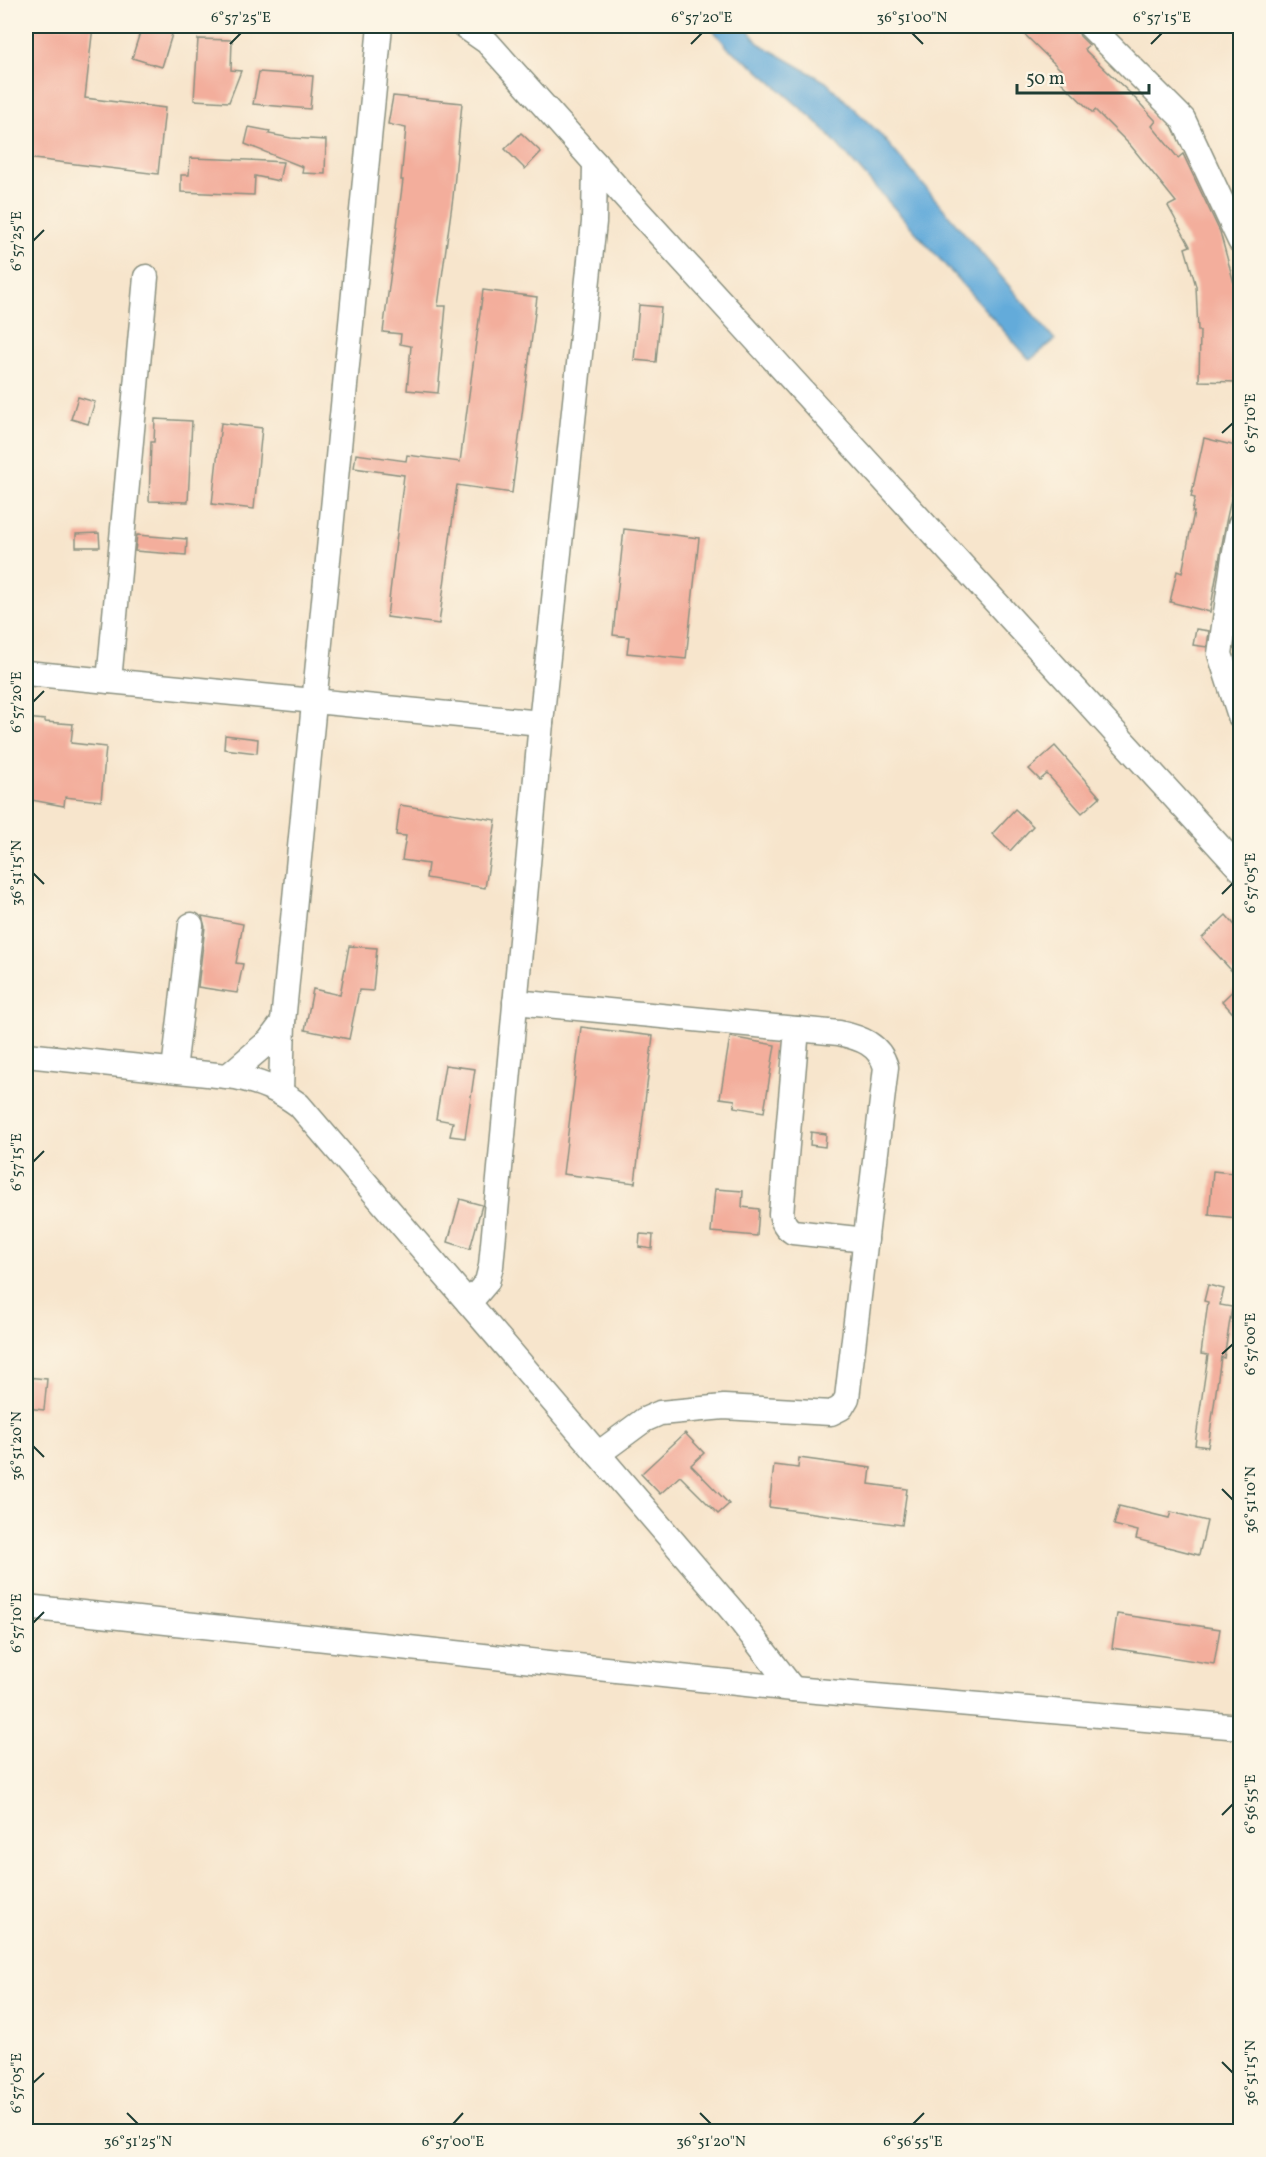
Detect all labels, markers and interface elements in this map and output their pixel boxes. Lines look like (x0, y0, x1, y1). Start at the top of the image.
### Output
text: 6°57'25"E (211, 8, 271, 29)
text: 6°57'20"E (671, 8, 733, 29)
text: 36°51'00"N (877, 8, 947, 29)
text: 6°57'15"E (1133, 8, 1191, 29)
scale bar (1017, 57, 1149, 95)
text: 50 m (1026, 67, 1065, 92)
text: 6°57'25"E (7, 211, 28, 271)
text: 6°57'10"E (1241, 393, 1262, 453)
text: 6°57'20"E (7, 671, 28, 733)
text: 36°51'15"N (7, 840, 28, 906)
text: 6°57'05"E (1241, 853, 1262, 913)
text: 6°57'15"E (7, 1133, 28, 1191)
text: 6°57'00"E (1241, 1313, 1262, 1375)
text: 36°51'20"N (7, 1411, 28, 1481)
text: 36°51'10"N (1241, 1466, 1262, 1534)
text: 6°57'10"E (7, 1593, 28, 1653)
text: 6°56'55"E (1241, 1774, 1262, 1834)
text: 36°51'15"N (1241, 2040, 1262, 2106)
text: 6°57'05"E (7, 2053, 28, 2113)
text: 36°51'25"N (104, 2132, 172, 2153)
text: 6°57'00"E (422, 2132, 484, 2153)
text: 36°51'20"N (676, 2132, 746, 2153)
text: 6°56'55"E (883, 2132, 943, 2153)

